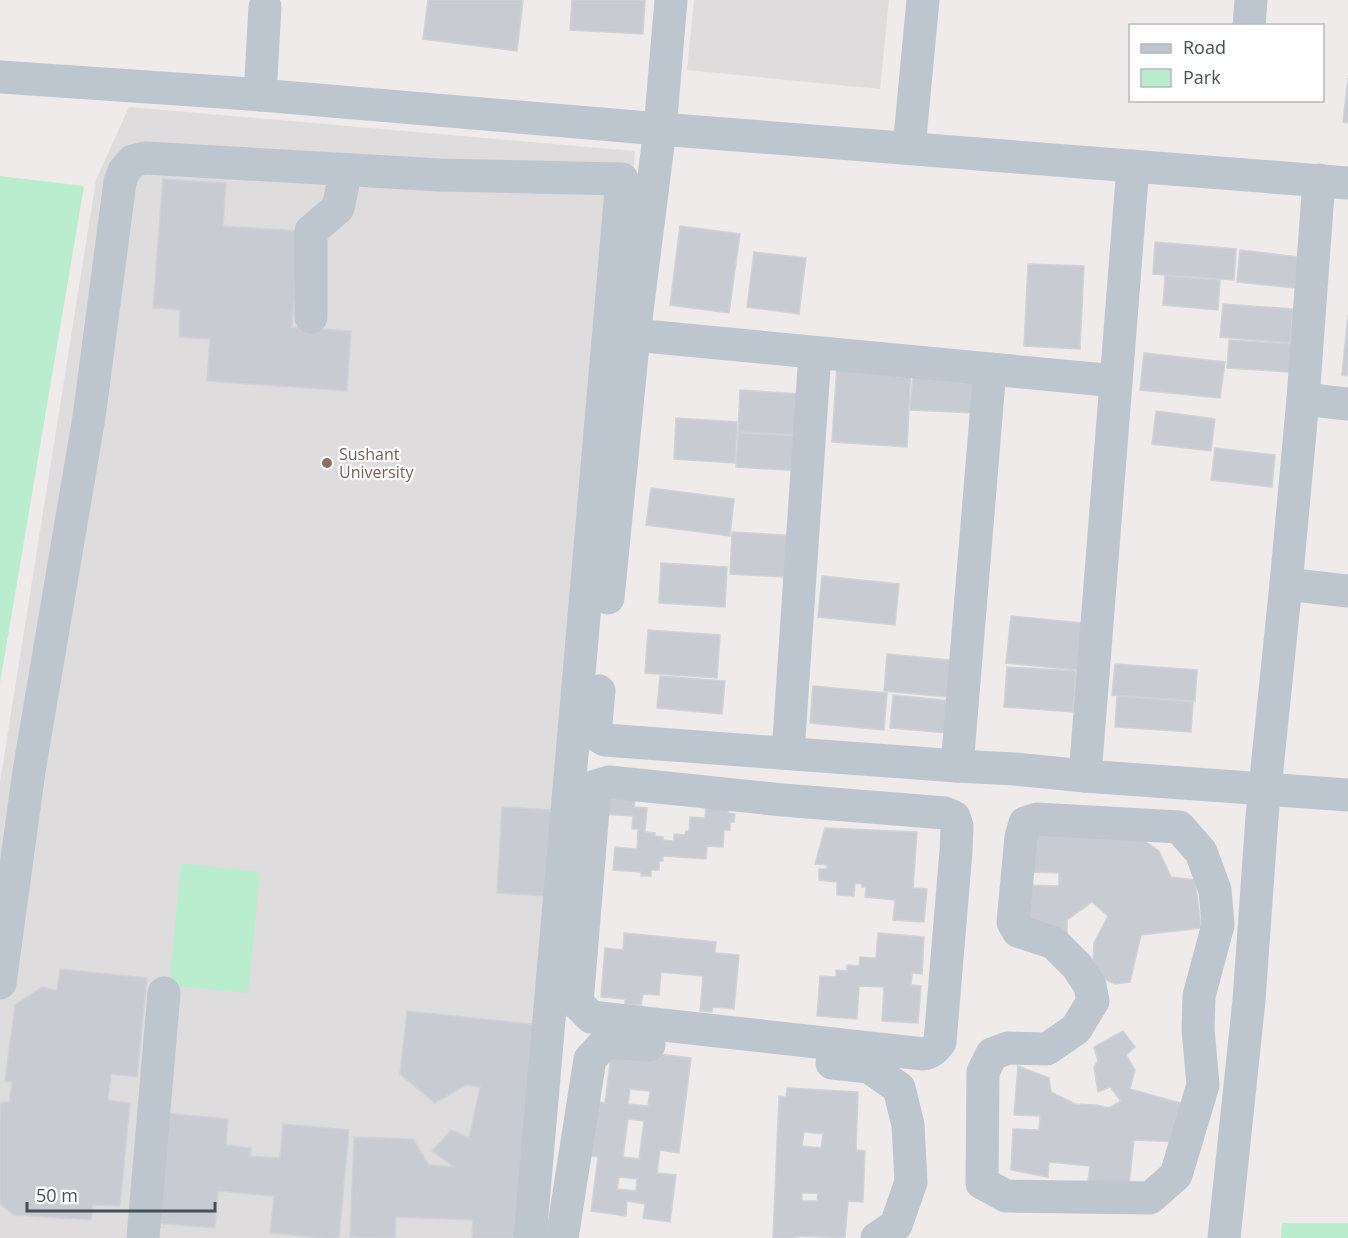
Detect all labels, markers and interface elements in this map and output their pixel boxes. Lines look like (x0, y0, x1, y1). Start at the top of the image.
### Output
legend (1129, 24, 1324, 102)
text: Road (1183, 35, 1226, 59)
text: Park (1183, 65, 1221, 89)
place label: Sushant University (339, 443, 414, 483)
marker: Sushant University (320, 456, 334, 470)
scale bar (27, 1175, 214, 1213)
text: 50 m (36, 1183, 78, 1207)

